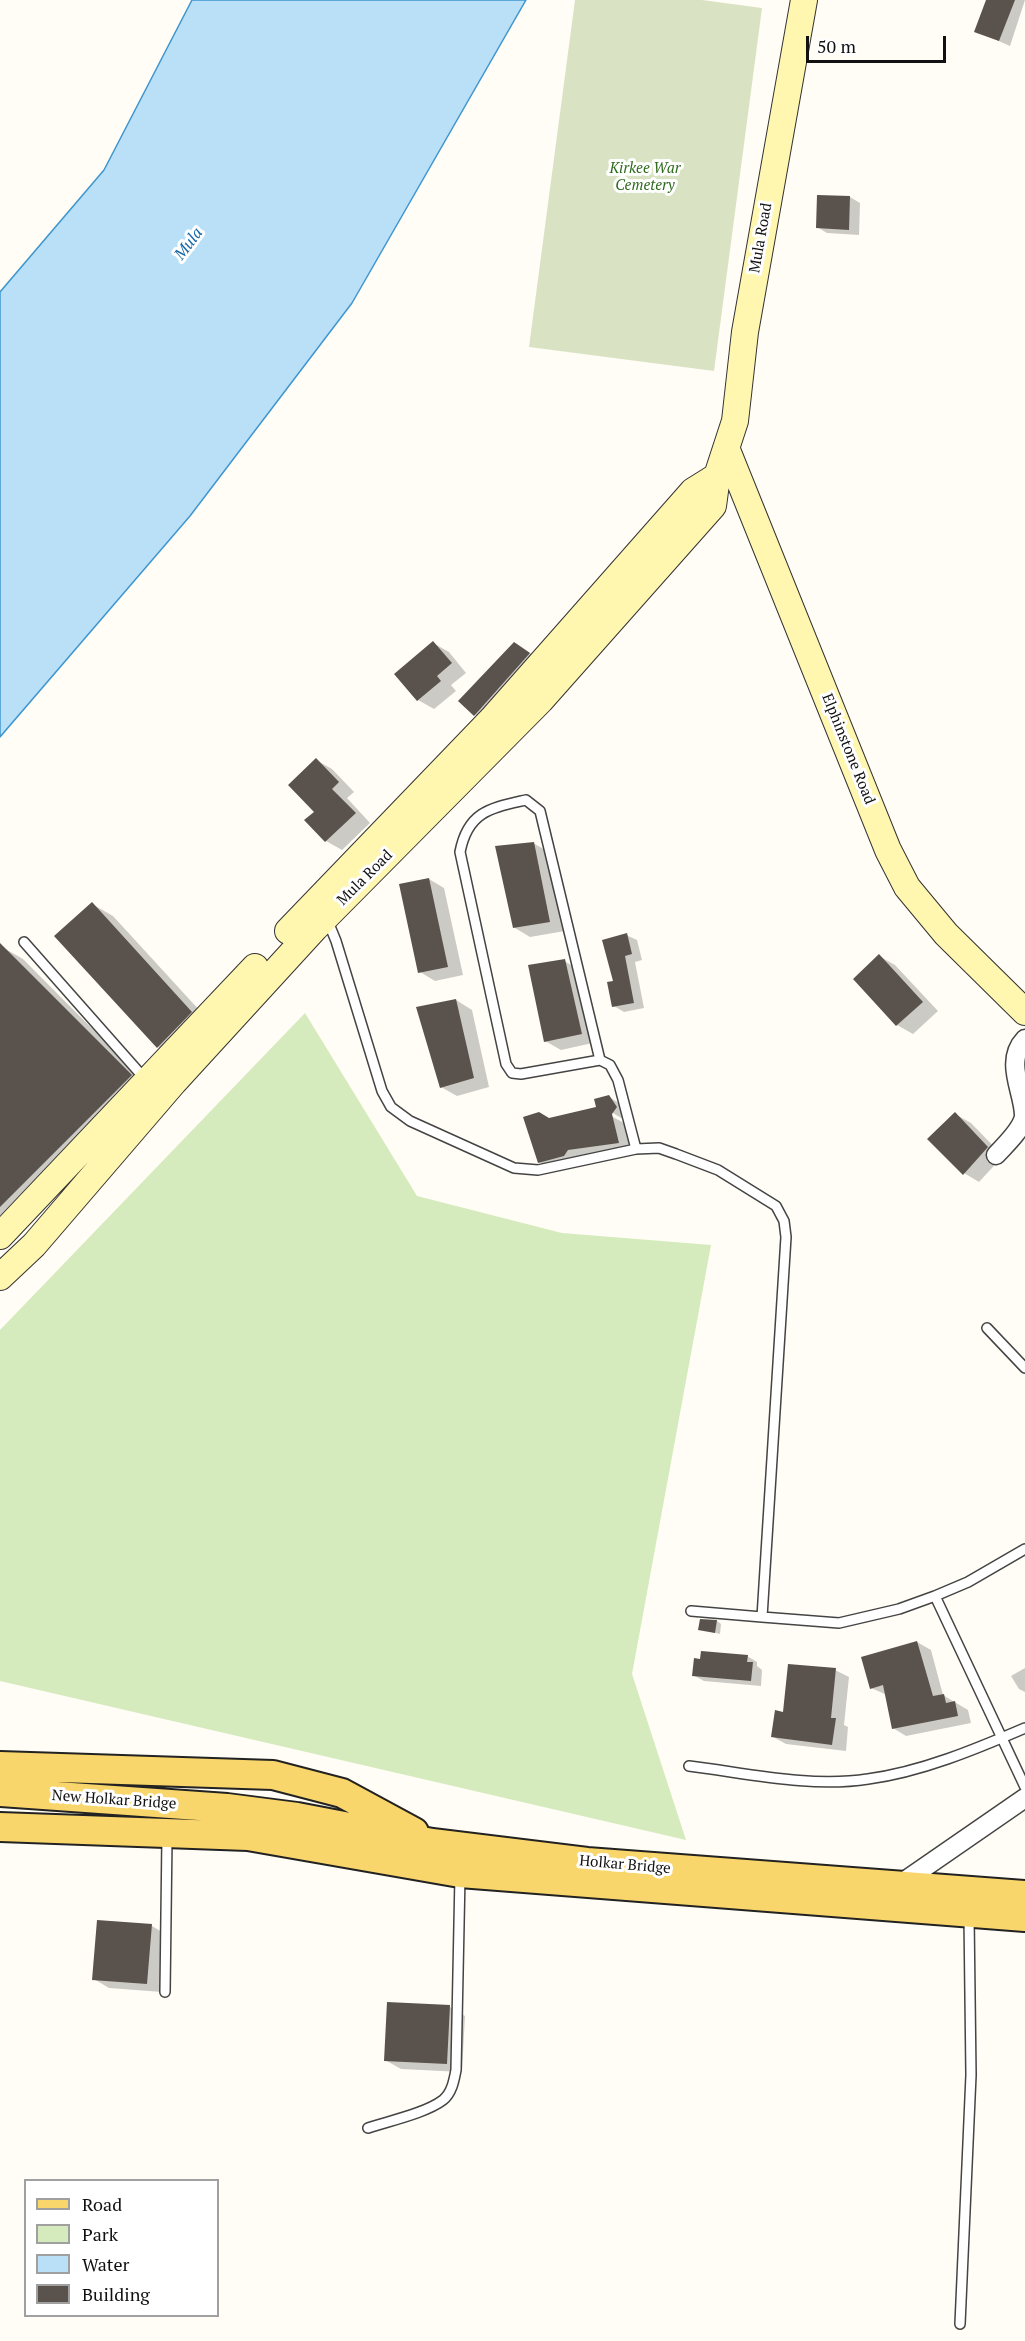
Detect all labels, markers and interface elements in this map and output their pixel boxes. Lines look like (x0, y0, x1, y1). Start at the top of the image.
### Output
scale bar (809, 24, 948, 62)
text: 50 m (817, 34, 856, 58)
park label: Kirkee War Cemetery (610, 160, 680, 195)
street label: Mula Road (746, 202, 776, 274)
water label: Mula (171, 224, 207, 264)
street label: Elphinstone Road (818, 691, 878, 807)
street label: Mula Road (334, 847, 396, 909)
street label: New Holkar Bridge (51, 1787, 177, 1813)
street label: Holkar Bridge (579, 1852, 671, 1878)
legend (24, 2179, 219, 2317)
text: Road (82, 2192, 122, 2216)
text: Park (82, 2222, 118, 2246)
text: Water (82, 2252, 129, 2276)
text: Building (82, 2282, 150, 2306)

